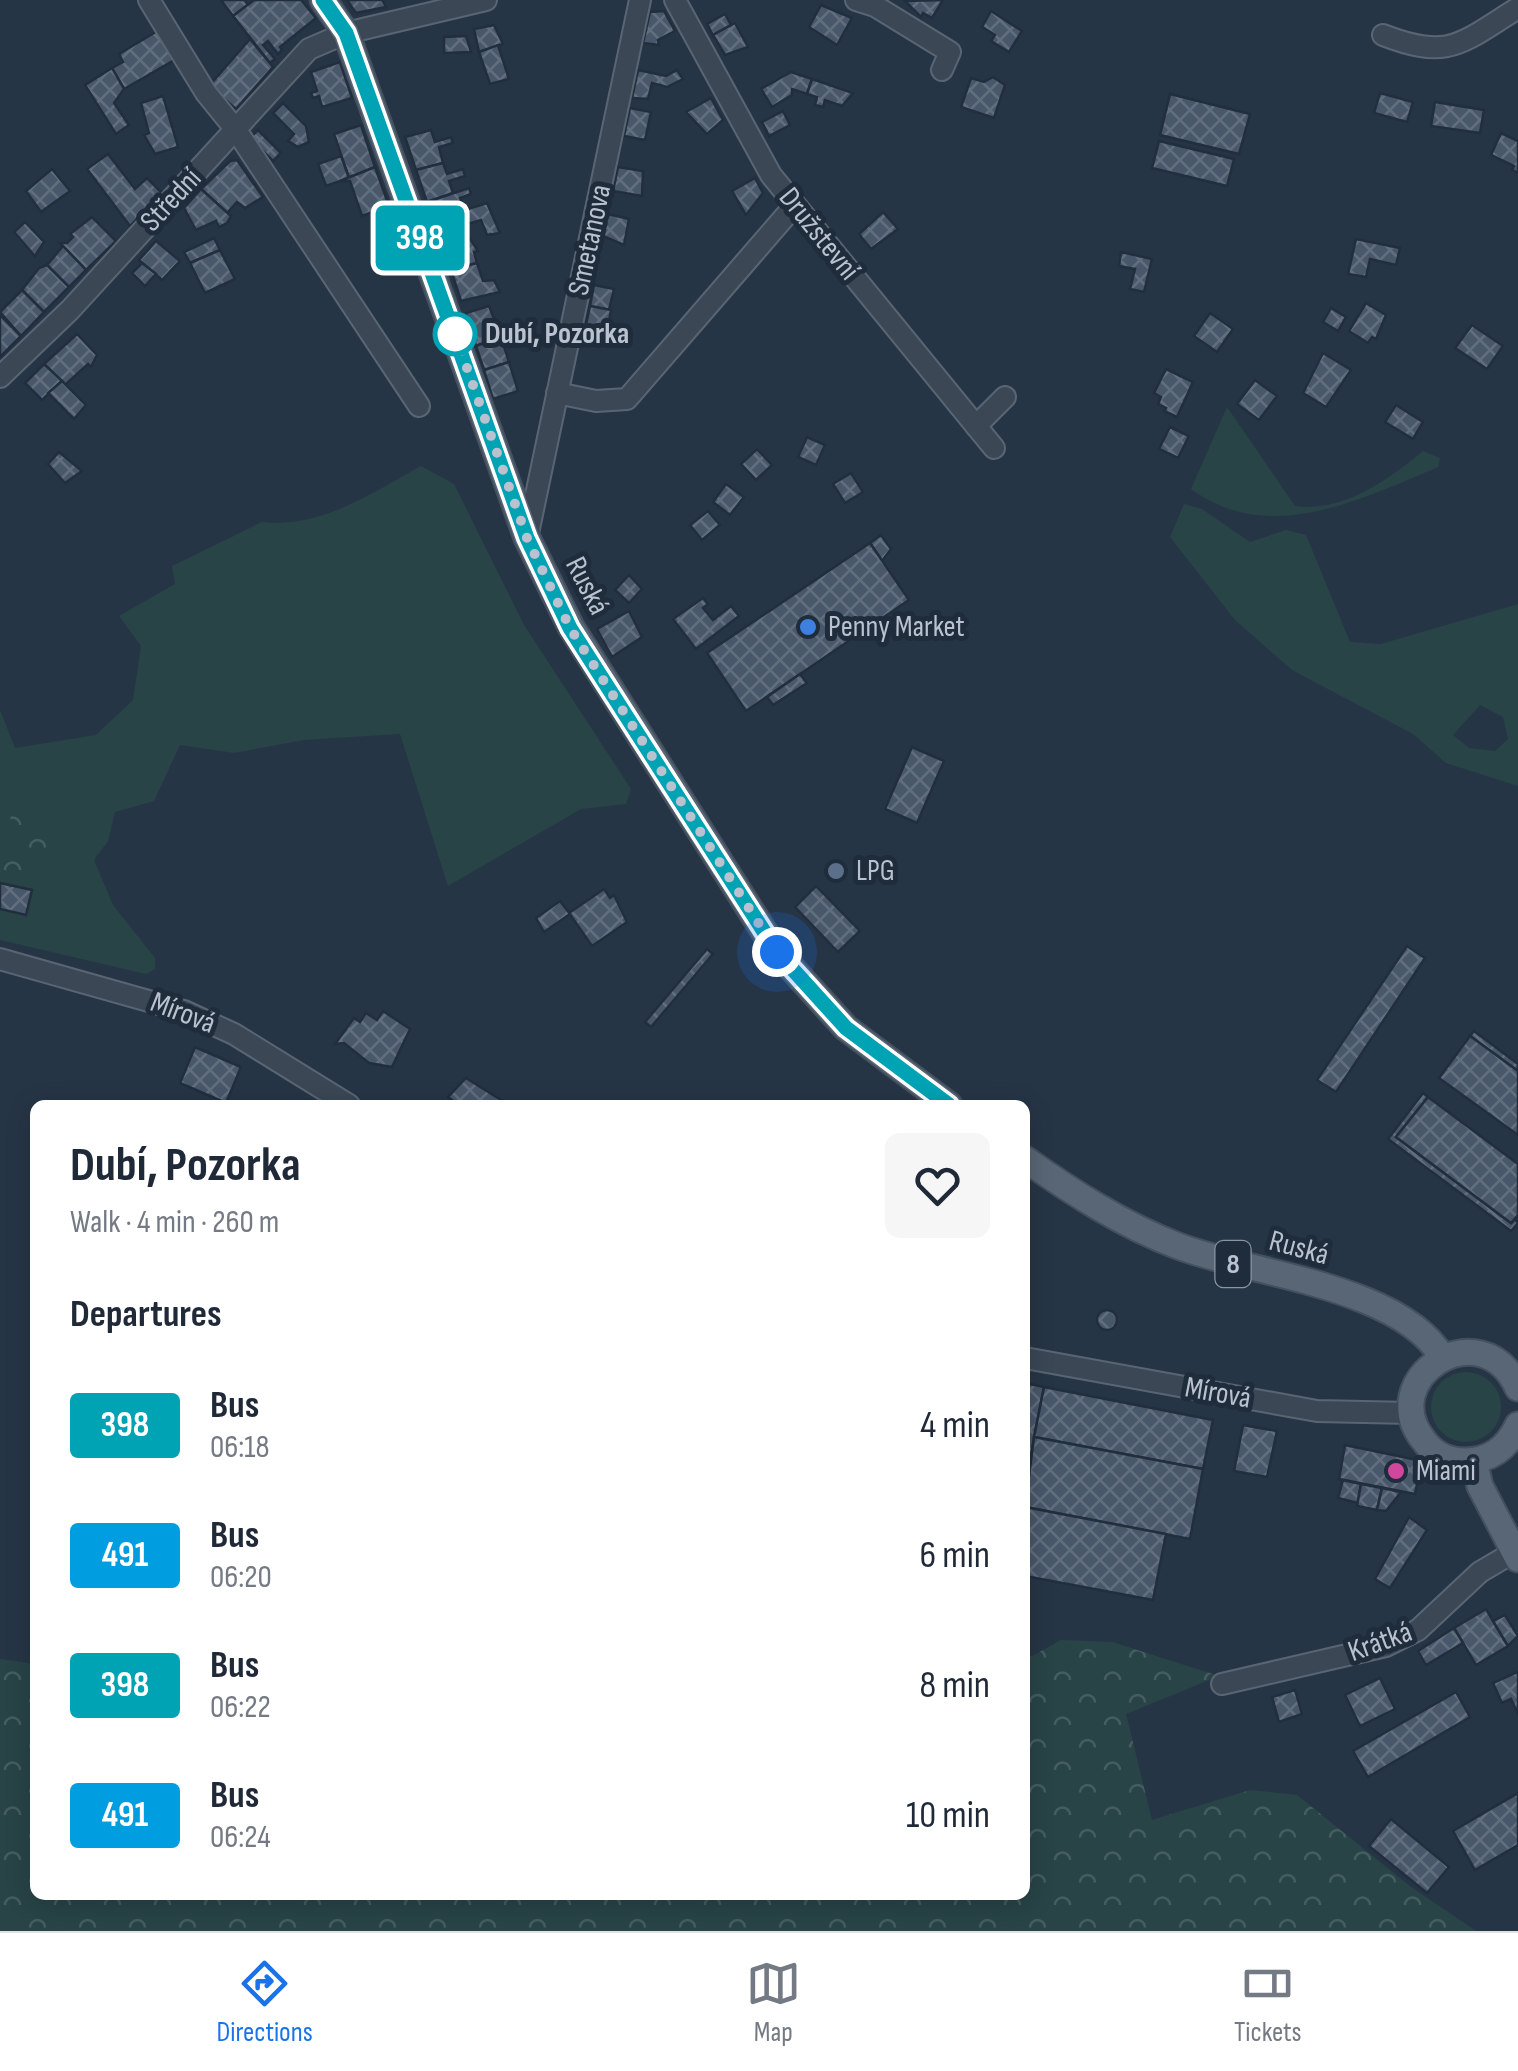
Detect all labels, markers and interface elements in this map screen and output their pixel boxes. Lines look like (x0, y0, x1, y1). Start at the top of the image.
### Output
street label: Střední (133, 161, 209, 239)
street label: Smetanova (561, 181, 619, 299)
street label: Družstevní (771, 181, 867, 288)
line badge: 398 (362, 206, 478, 270)
text: 398 (396, 217, 444, 260)
marker: Dubí, Pozorka (434, 313, 476, 355)
place label: Dubí, Pozorka (485, 316, 629, 352)
street label: Ruská (557, 551, 617, 621)
place label: Penny Market (828, 609, 965, 645)
marker: Penny Market (797, 616, 819, 638)
place label: LPG (856, 853, 895, 889)
marker: LPG (825, 860, 847, 882)
your location (752, 927, 802, 977)
street label: Mírová (146, 984, 220, 1042)
button: heart (885, 1133, 990, 1238)
text: Dubí, Pozorka (70, 1137, 301, 1194)
text: Walk · 4 min · 260 m (70, 1203, 279, 1242)
street label: Ruská (1265, 1223, 1333, 1273)
road number: 8 (1216, 1241, 1250, 1287)
text: Departures (70, 1292, 222, 1337)
street label: Mírová (1182, 1370, 1254, 1416)
text: Bus (210, 1383, 259, 1428)
text: 4 min (920, 1403, 990, 1448)
text: 398 (101, 1404, 149, 1447)
text: 06:18 (210, 1428, 270, 1467)
place label: Miami (1416, 1453, 1476, 1489)
marker: Miami (1385, 1460, 1407, 1482)
text: Bus (210, 1513, 259, 1558)
text: 6 min (920, 1533, 990, 1578)
text: 491 (102, 1534, 148, 1577)
text: 06:20 (210, 1558, 272, 1597)
street label: Krátká (1343, 1614, 1417, 1670)
text: Bus (210, 1643, 259, 1688)
text: 8 min (920, 1663, 990, 1708)
text: 398 (101, 1664, 149, 1707)
text: 06:22 (210, 1688, 271, 1727)
text: Bus (210, 1773, 259, 1818)
text: 10 min (906, 1793, 990, 1838)
text: 491 (102, 1794, 148, 1837)
text: 06:24 (210, 1818, 271, 1857)
tab: Directions (217, 1956, 313, 2049)
tab: Map (746, 1956, 801, 2049)
tab: Tickets (1234, 1956, 1301, 2049)

